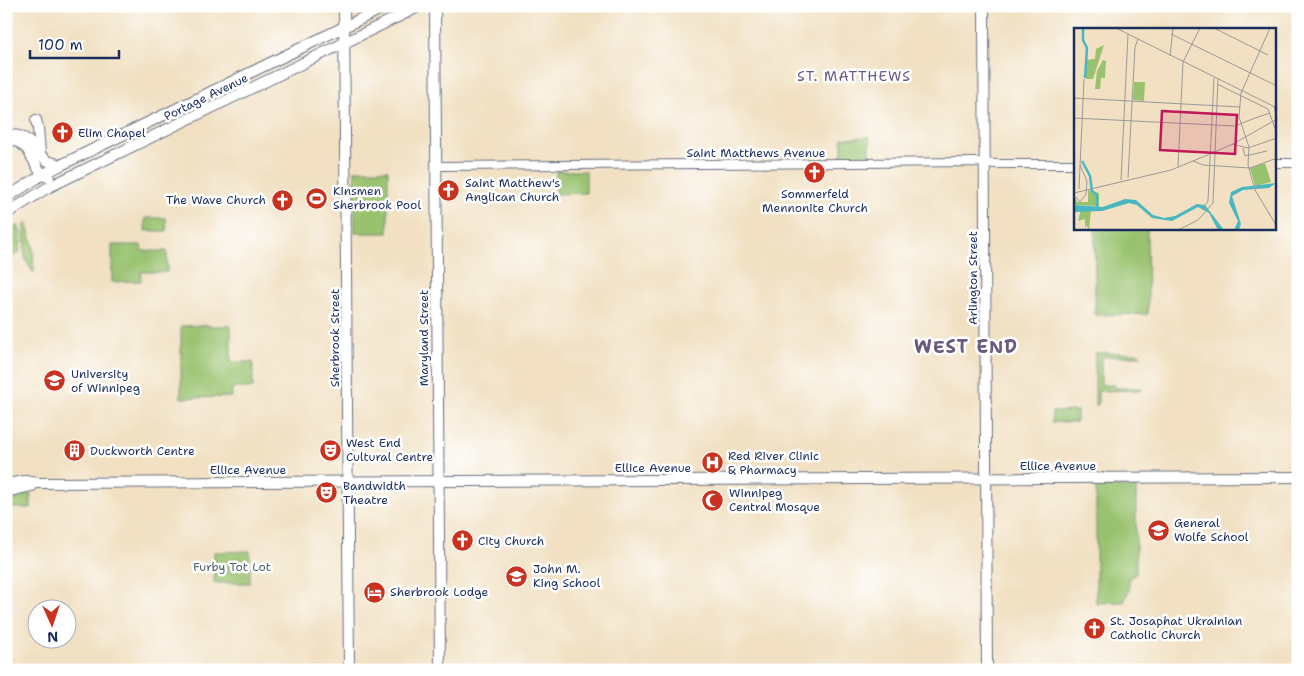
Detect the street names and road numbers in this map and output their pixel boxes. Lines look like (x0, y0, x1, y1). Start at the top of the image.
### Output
street label: Portage Avenue (161, 70, 251, 124)
street label: Saint Matthews Avenue (686, 145, 826, 161)
street label: Arlington Street (965, 231, 981, 325)
street label: Sherbrook Street (327, 289, 343, 387)
street label: Maryland Street (416, 290, 432, 386)
street label: Ellice Avenue (1020, 458, 1097, 474)
street label: Ellice Avenue (615, 460, 692, 476)
street label: Ellice Avenue (210, 462, 287, 478)

